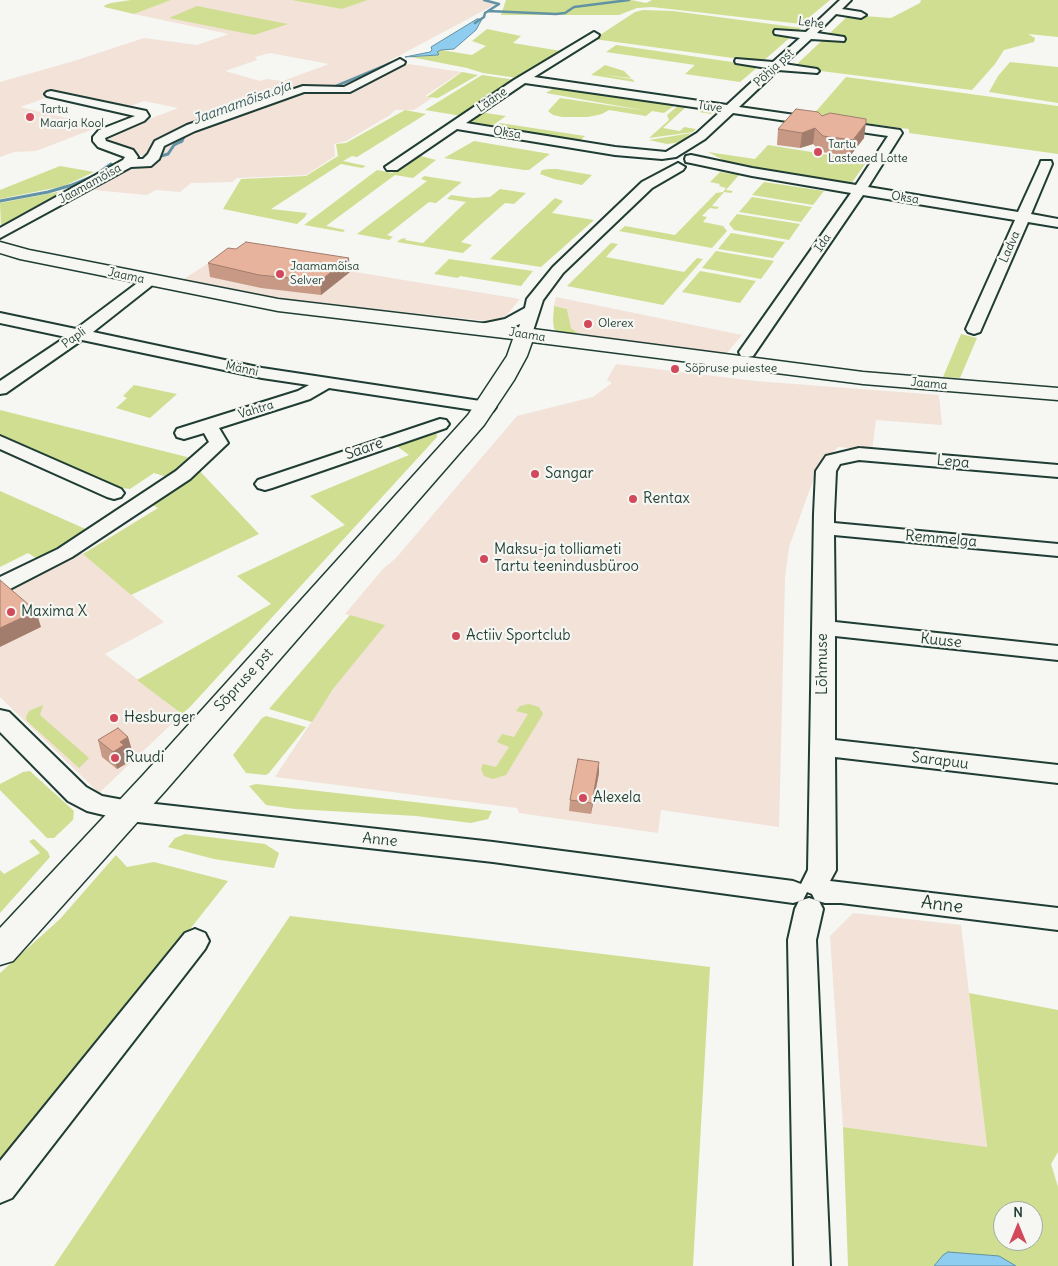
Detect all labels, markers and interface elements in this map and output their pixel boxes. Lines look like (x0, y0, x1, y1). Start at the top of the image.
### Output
street label: Lehe (797, 14, 825, 32)
street label: Põhja pst (751, 46, 797, 90)
water label: Jaamamõisa oja (191, 77, 293, 129)
street label: Lääne (474, 84, 510, 116)
street label: Tüve (697, 98, 723, 116)
place label: Tartu Maarja Kool (40, 103, 104, 131)
marker: Tartu Maarja Kool (24, 111, 36, 123)
street label: Oksa (492, 124, 522, 142)
place label: Tartu Lasteaed Lotte (828, 138, 908, 166)
marker: Tartu Lasteaed Lotte (812, 146, 824, 158)
street label: Jaamamõisa (56, 161, 124, 207)
street label: Oksa (890, 189, 920, 207)
street label: Ladva (997, 229, 1023, 265)
street label: Ida (812, 231, 834, 255)
place label: Jaamamõisa Selver (290, 260, 359, 288)
street label: Jaama (106, 265, 146, 287)
marker: Jaamamõisa Selver (274, 268, 286, 280)
place label: Olerex (598, 317, 633, 331)
marker: Olerex (582, 318, 594, 330)
street label: Papli (59, 325, 89, 351)
street label: Jaama (508, 325, 546, 345)
street label: Männi (224, 359, 260, 379)
place label: Sõpruse puiestee (685, 362, 777, 376)
marker: Sõpruse puiestee (669, 363, 681, 375)
street label: Jaama (910, 375, 948, 393)
street label: Vahtra (237, 398, 275, 422)
street label: Saare (343, 434, 385, 464)
street label: Lepa (936, 452, 970, 472)
place label: Sangar (545, 465, 594, 483)
marker: Sangar (529, 468, 541, 480)
place label: Rentax (643, 490, 690, 508)
marker: Rentax (627, 493, 639, 505)
street label: Remmelga (904, 527, 978, 551)
place label: Maksu-ja tolliameti Tartu teenindusbüroo (494, 541, 639, 576)
marker: Maksu-ja tolliameti Tartu teenindusbüroo (478, 553, 490, 565)
place label: Maxima X (21, 603, 87, 621)
marker: Maxima X (5, 606, 17, 618)
place label: Actiiv Sportclub (466, 627, 570, 645)
marker: Actiiv Sportclub (450, 630, 462, 642)
street label: Kuuse (919, 630, 963, 652)
street label: Lõhmuse (814, 633, 832, 695)
street label: Sõpruse pst (211, 645, 277, 715)
place label: Hesburger (124, 709, 195, 727)
marker: Hesburger (108, 712, 120, 724)
place label: Ruudi (125, 749, 164, 767)
street label: Sarapuu (910, 749, 970, 773)
marker: Ruudi (109, 752, 121, 764)
place label: Alexela (593, 789, 641, 807)
marker: Alexela (577, 792, 589, 804)
street label: Anne (362, 829, 398, 851)
street label: Anne (920, 892, 964, 918)
north arrow (993, 1201, 1043, 1251)
text: N (1013, 1203, 1023, 1221)

